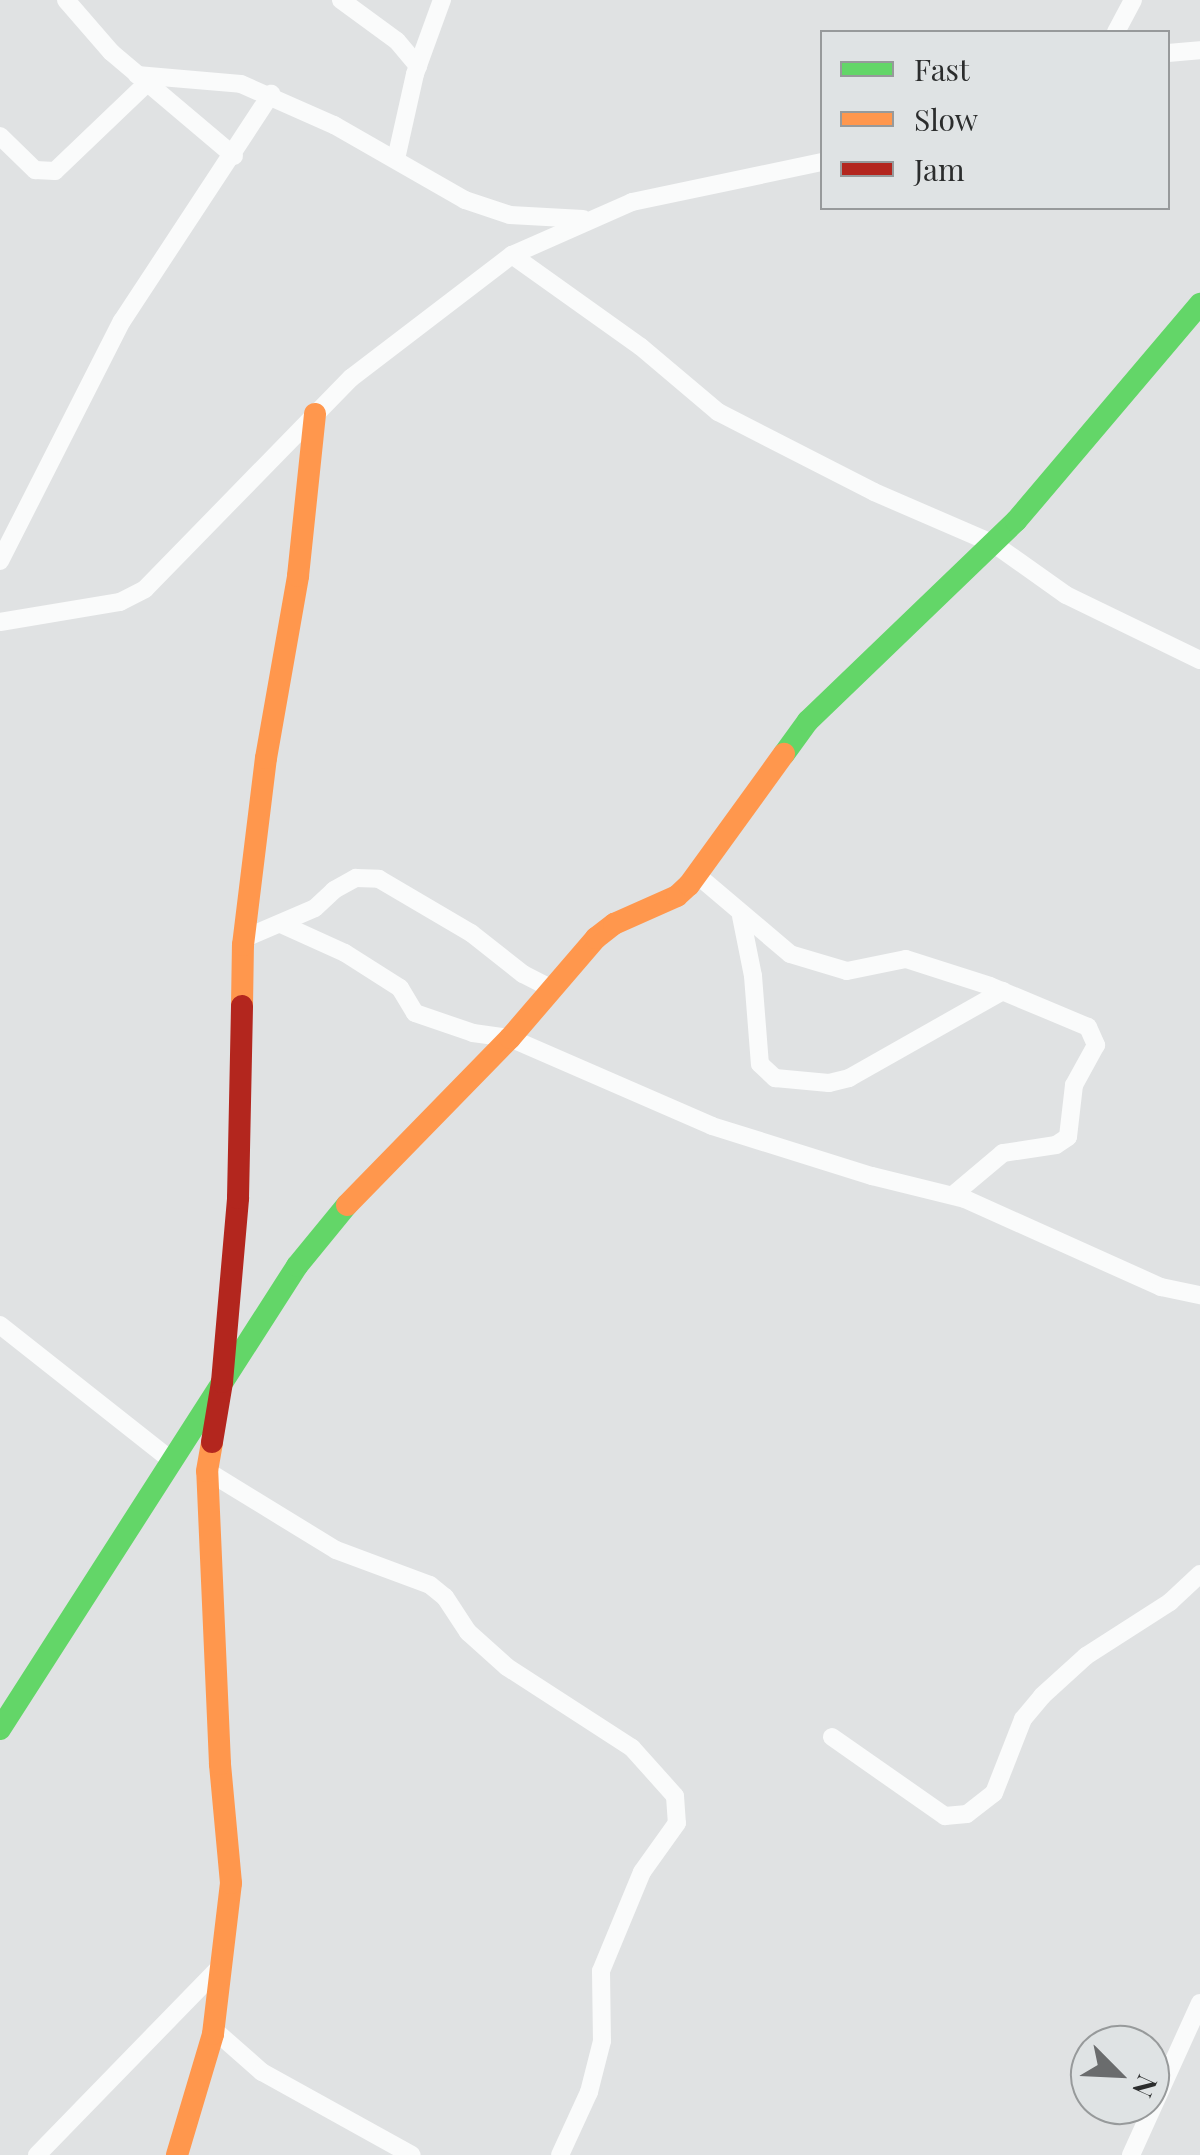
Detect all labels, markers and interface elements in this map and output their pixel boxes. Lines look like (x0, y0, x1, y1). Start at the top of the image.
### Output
legend (820, 30, 1170, 210)
text: Fast (914, 49, 970, 89)
text: Slow (914, 99, 978, 139)
text: Jam (914, 149, 965, 189)
north arrow (1070, 2025, 1170, 2125)
text: N (1125, 2070, 1167, 2103)

